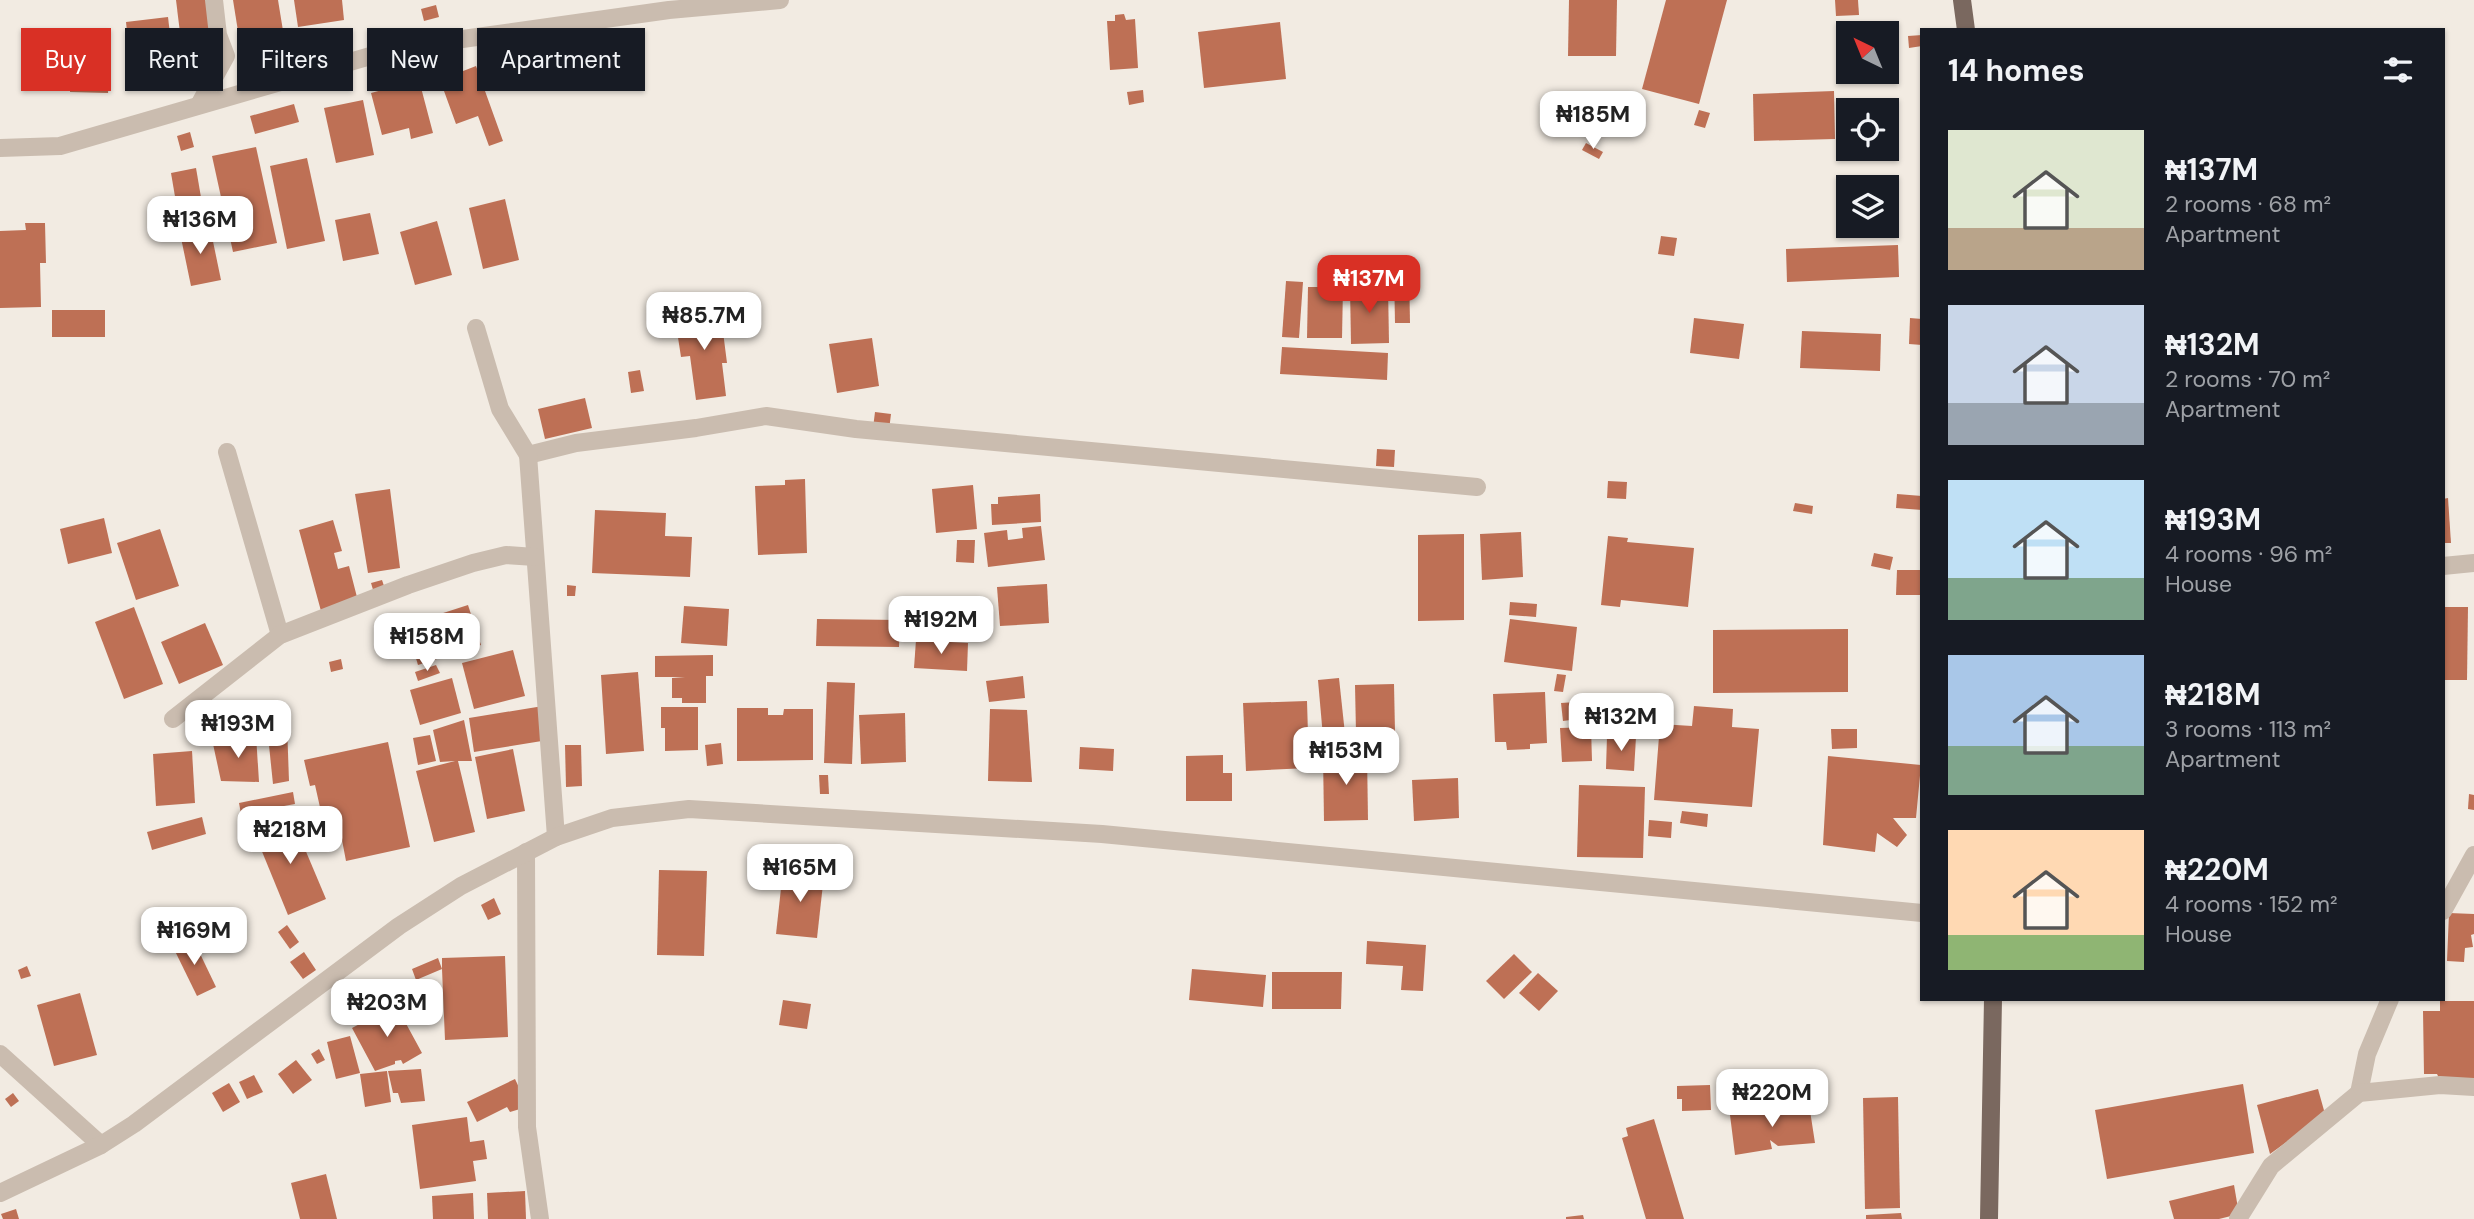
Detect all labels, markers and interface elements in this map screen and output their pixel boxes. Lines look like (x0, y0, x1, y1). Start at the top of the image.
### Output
north arrow (1836, 21, 1899, 84)
map controls (1836, 21, 1899, 238)
chip: Buy (21, 28, 111, 91)
chip: Rent (125, 28, 223, 91)
chip: Filters (237, 28, 353, 91)
chip: New (367, 28, 463, 91)
chip: Apartment (477, 28, 645, 91)
text: 14 homes (1948, 51, 2085, 90)
icon: filters (2379, 51, 2417, 89)
pin: ₦185M (1544, 92, 1642, 151)
button: locate (1836, 98, 1899, 161)
text: ₦185M (1556, 99, 1630, 129)
text: ₦137M (2165, 150, 2258, 189)
icon: home (2004, 158, 2088, 242)
button: layers (1836, 175, 1899, 238)
text: 2 rooms · 68 m² (2165, 189, 2331, 219)
pin: ₦136M (151, 196, 249, 256)
text: ₦136M (163, 204, 237, 234)
text: Apartment (2165, 219, 2280, 249)
pin: ₦137M (1320, 256, 1418, 315)
text: ₦137M (1333, 263, 1405, 293)
pin: ₦85.7M (647, 292, 761, 352)
text: ₦85.7M (662, 300, 746, 330)
text: ₦132M (2165, 325, 2260, 364)
icon: home (2004, 333, 2088, 417)
text: 2 rooms · 70 m² (2165, 364, 2330, 394)
text: Apartment (2165, 394, 2280, 424)
text: ₦193M (2165, 500, 2261, 539)
icon: home (2004, 508, 2088, 592)
text: 4 rooms · 96 m² (2165, 539, 2332, 569)
text: House (2165, 569, 2232, 599)
pin: ₦192M (892, 596, 990, 656)
text: ₦192M (904, 604, 978, 634)
pin: ₦158M (378, 614, 476, 673)
text: ₦158M (390, 621, 464, 651)
text: ₦218M (2165, 675, 2260, 714)
icon: home (2004, 683, 2088, 767)
pin: ₦132M (1572, 694, 1670, 753)
pin: ₦193M (189, 700, 287, 760)
text: ₦132M (1585, 701, 1657, 731)
text: ₦193M (201, 708, 275, 738)
text: 3 rooms · 113 m² (2165, 714, 2331, 744)
pin: ₦153M (1297, 728, 1395, 787)
text: ₦153M (1309, 735, 1383, 765)
text: Apartment (2165, 744, 2280, 774)
pin: ₦218M (241, 806, 339, 866)
text: ₦218M (253, 814, 327, 844)
pin: ₦165M (751, 844, 849, 904)
text: ₦220M (2165, 850, 2269, 889)
text: ₦165M (763, 852, 837, 882)
icon: home (2004, 858, 2088, 942)
text: 4 rooms · 152 m² (2165, 889, 2338, 919)
pin: ₦169M (145, 908, 243, 967)
text: ₦169M (157, 915, 231, 945)
text: House (2165, 919, 2232, 949)
pin: ₦203M (338, 979, 436, 1039)
text: ₦203M (347, 987, 427, 1017)
pin: ₦220M (1723, 1070, 1821, 1129)
text: ₦220M (1732, 1077, 1812, 1107)

